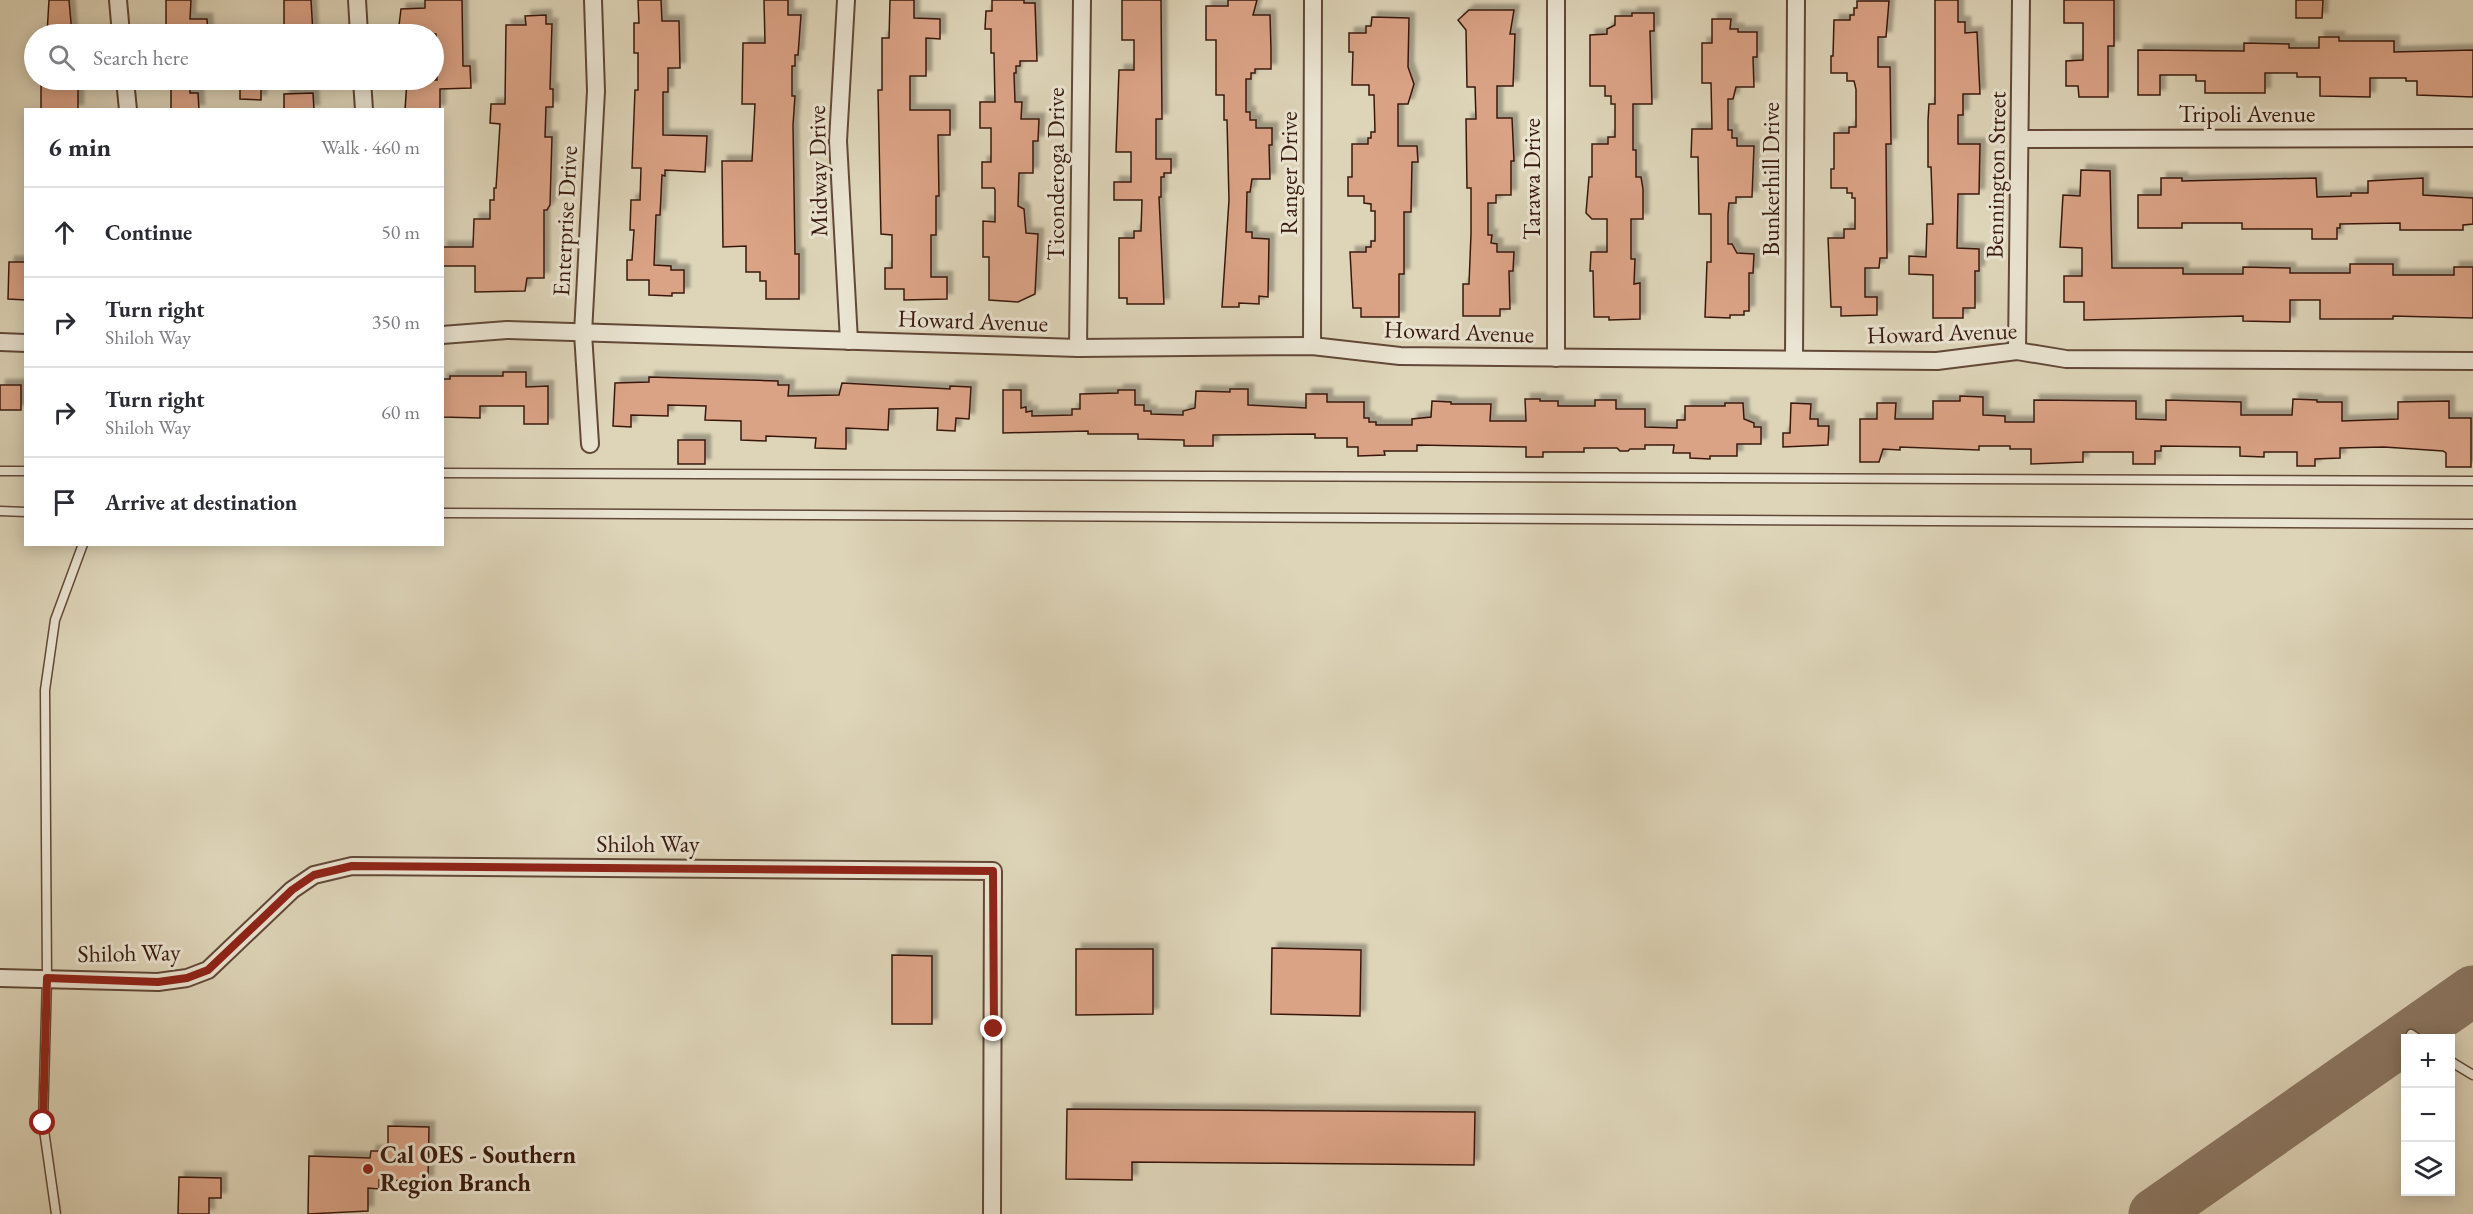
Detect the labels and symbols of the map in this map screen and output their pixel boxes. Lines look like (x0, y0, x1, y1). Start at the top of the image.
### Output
street label: Ticonderoga Drive (1040, 87, 1071, 261)
street label: Bennington Street (1979, 91, 2012, 259)
street label: Tripoli Avenue (2179, 98, 2315, 129)
street label: Bunkerhill Drive (1755, 102, 1786, 256)
street label: Midway Drive (801, 105, 834, 237)
street label: Ranger Drive (1273, 111, 1304, 235)
street label: Tarawa Drive (1516, 118, 1547, 240)
street label: Enterprise Drive (545, 145, 584, 297)
street label: Howard Avenue (897, 302, 1049, 339)
street label: Howard Avenue (1383, 313, 1535, 350)
street label: Howard Avenue (1866, 314, 2018, 351)
street label: Shiloh Way (596, 828, 700, 859)
street label: Shiloh Way (77, 936, 181, 969)
route end (980, 1015, 1006, 1041)
route start (29, 1109, 55, 1135)
place label: Cal OES - Southern Region Branch (380, 1139, 576, 1199)
marker: Cal OES - Southern Region Branch (361, 1162, 375, 1176)

